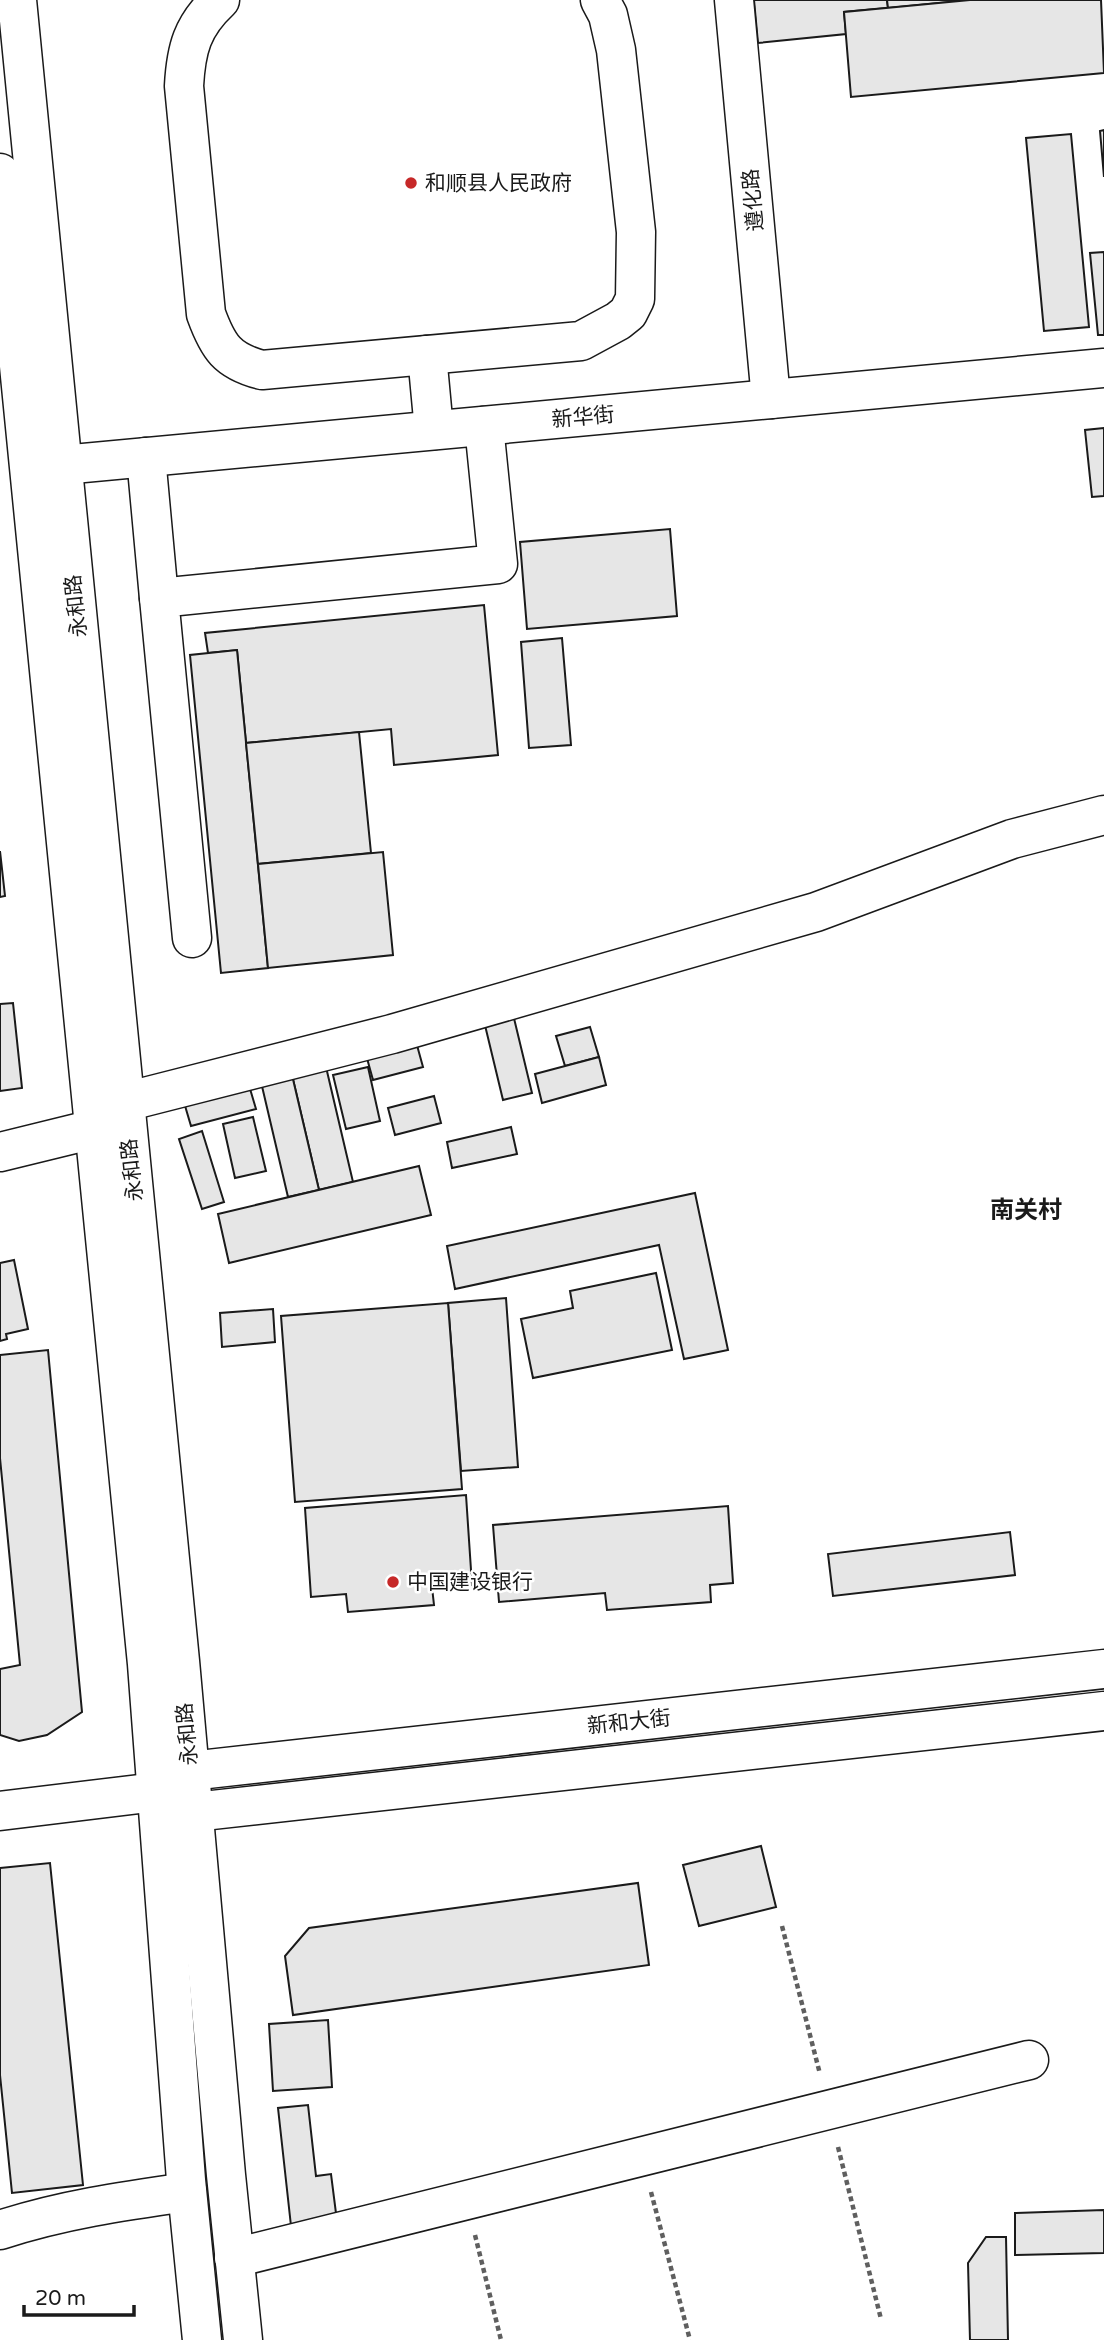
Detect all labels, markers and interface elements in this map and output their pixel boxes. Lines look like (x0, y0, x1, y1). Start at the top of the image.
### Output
street label: 遵化路 (738, 167, 769, 232)
place label: 和顺县人民政府 (425, 171, 572, 196)
marker: 和顺县人民政府 (403, 175, 419, 191)
street label: 新华街 (551, 402, 616, 433)
street label: 永和路 (61, 573, 92, 639)
street label: 永和路 (117, 1137, 148, 1203)
district label: 南关村 (990, 1196, 1062, 1225)
place label: 中国建设银行 (407, 1570, 533, 1595)
marker: 中国建设银行 (385, 1574, 401, 1590)
street label: 永和路 (172, 1701, 203, 1766)
street label: 新和大街 (586, 1706, 672, 1739)
scale bar (24, 2274, 135, 2318)
text: 20 m (35, 2286, 86, 2311)

